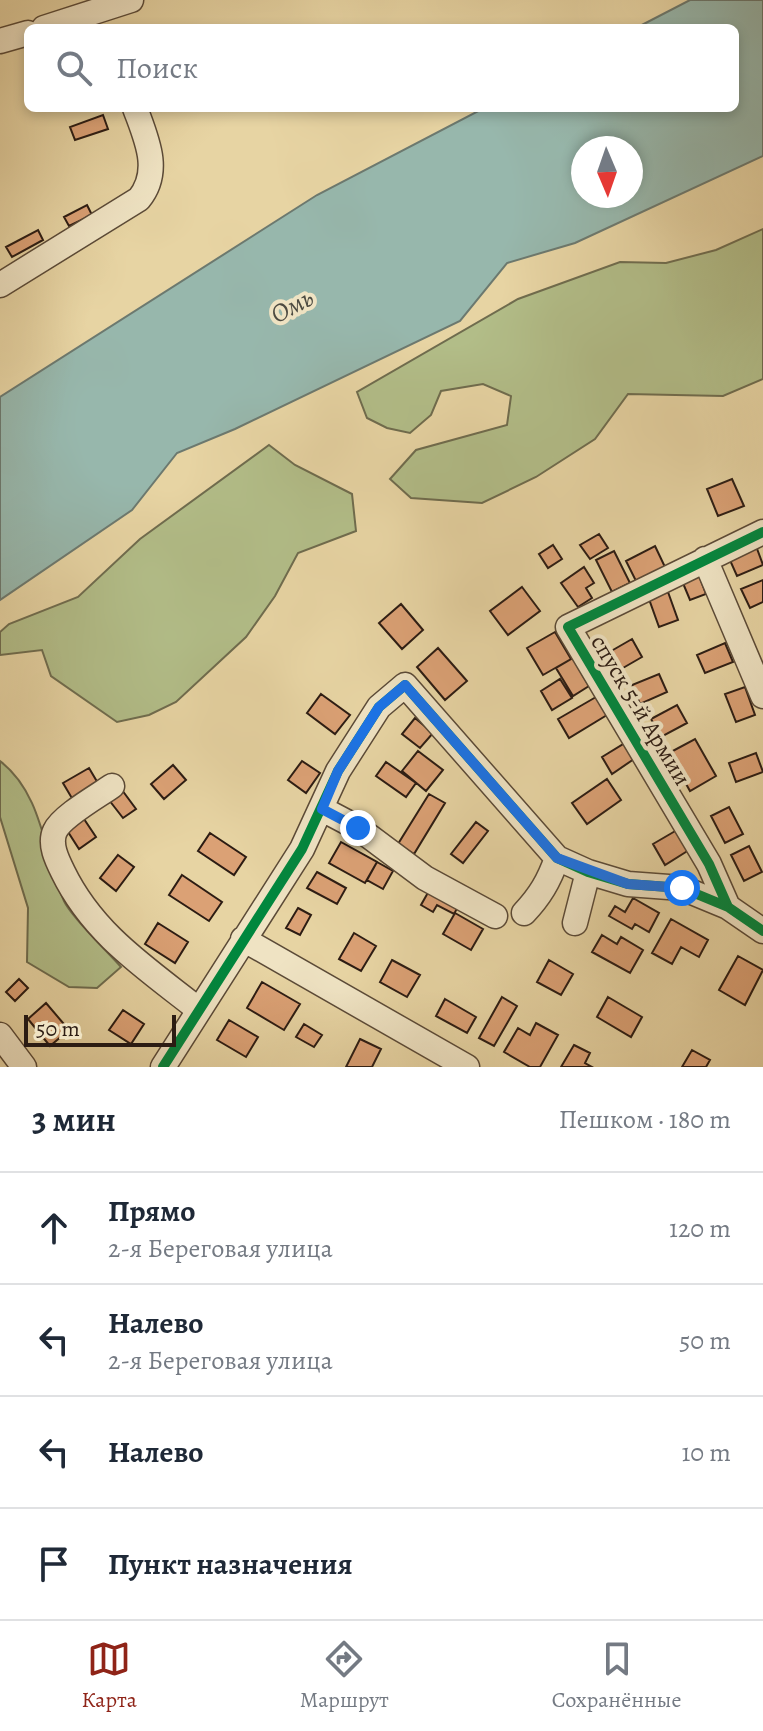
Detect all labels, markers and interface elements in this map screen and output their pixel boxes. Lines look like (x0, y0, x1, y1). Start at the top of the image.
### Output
search box (24, 24, 739, 112)
icon: search (52, 46, 96, 90)
text: Поиск (116, 48, 198, 88)
north arrow (571, 136, 643, 208)
water label: Омь (264, 280, 320, 332)
street label: спуск 5-й Армии (583, 629, 699, 791)
route end (340, 810, 376, 846)
route start (664, 870, 700, 906)
scale bar (24, 1011, 176, 1047)
text: 50 m (36, 1014, 80, 1044)
text: 3 мин (32, 1096, 116, 1143)
text: Пешком · 180 m (559, 1102, 731, 1137)
text: Прямо (108, 1191, 195, 1231)
icon: ahead (32, 1206, 76, 1250)
text: 120 m (669, 1211, 731, 1246)
text: 2-я Береговая улица (108, 1231, 333, 1266)
text: Налево (108, 1303, 203, 1343)
icon: left (32, 1318, 76, 1362)
text: 50 m (679, 1323, 731, 1358)
text: 2-я Береговая улица (108, 1343, 333, 1378)
icon: left (32, 1430, 76, 1474)
text: Налево (108, 1432, 203, 1472)
text: 10 m (681, 1435, 731, 1470)
icon: arrive (32, 1542, 76, 1586)
text: Пункт назначения (108, 1544, 353, 1584)
tab: Карта (81, 1637, 137, 1715)
tab: Маршрут (300, 1637, 389, 1715)
tab: Сохранённые (552, 1637, 682, 1715)

